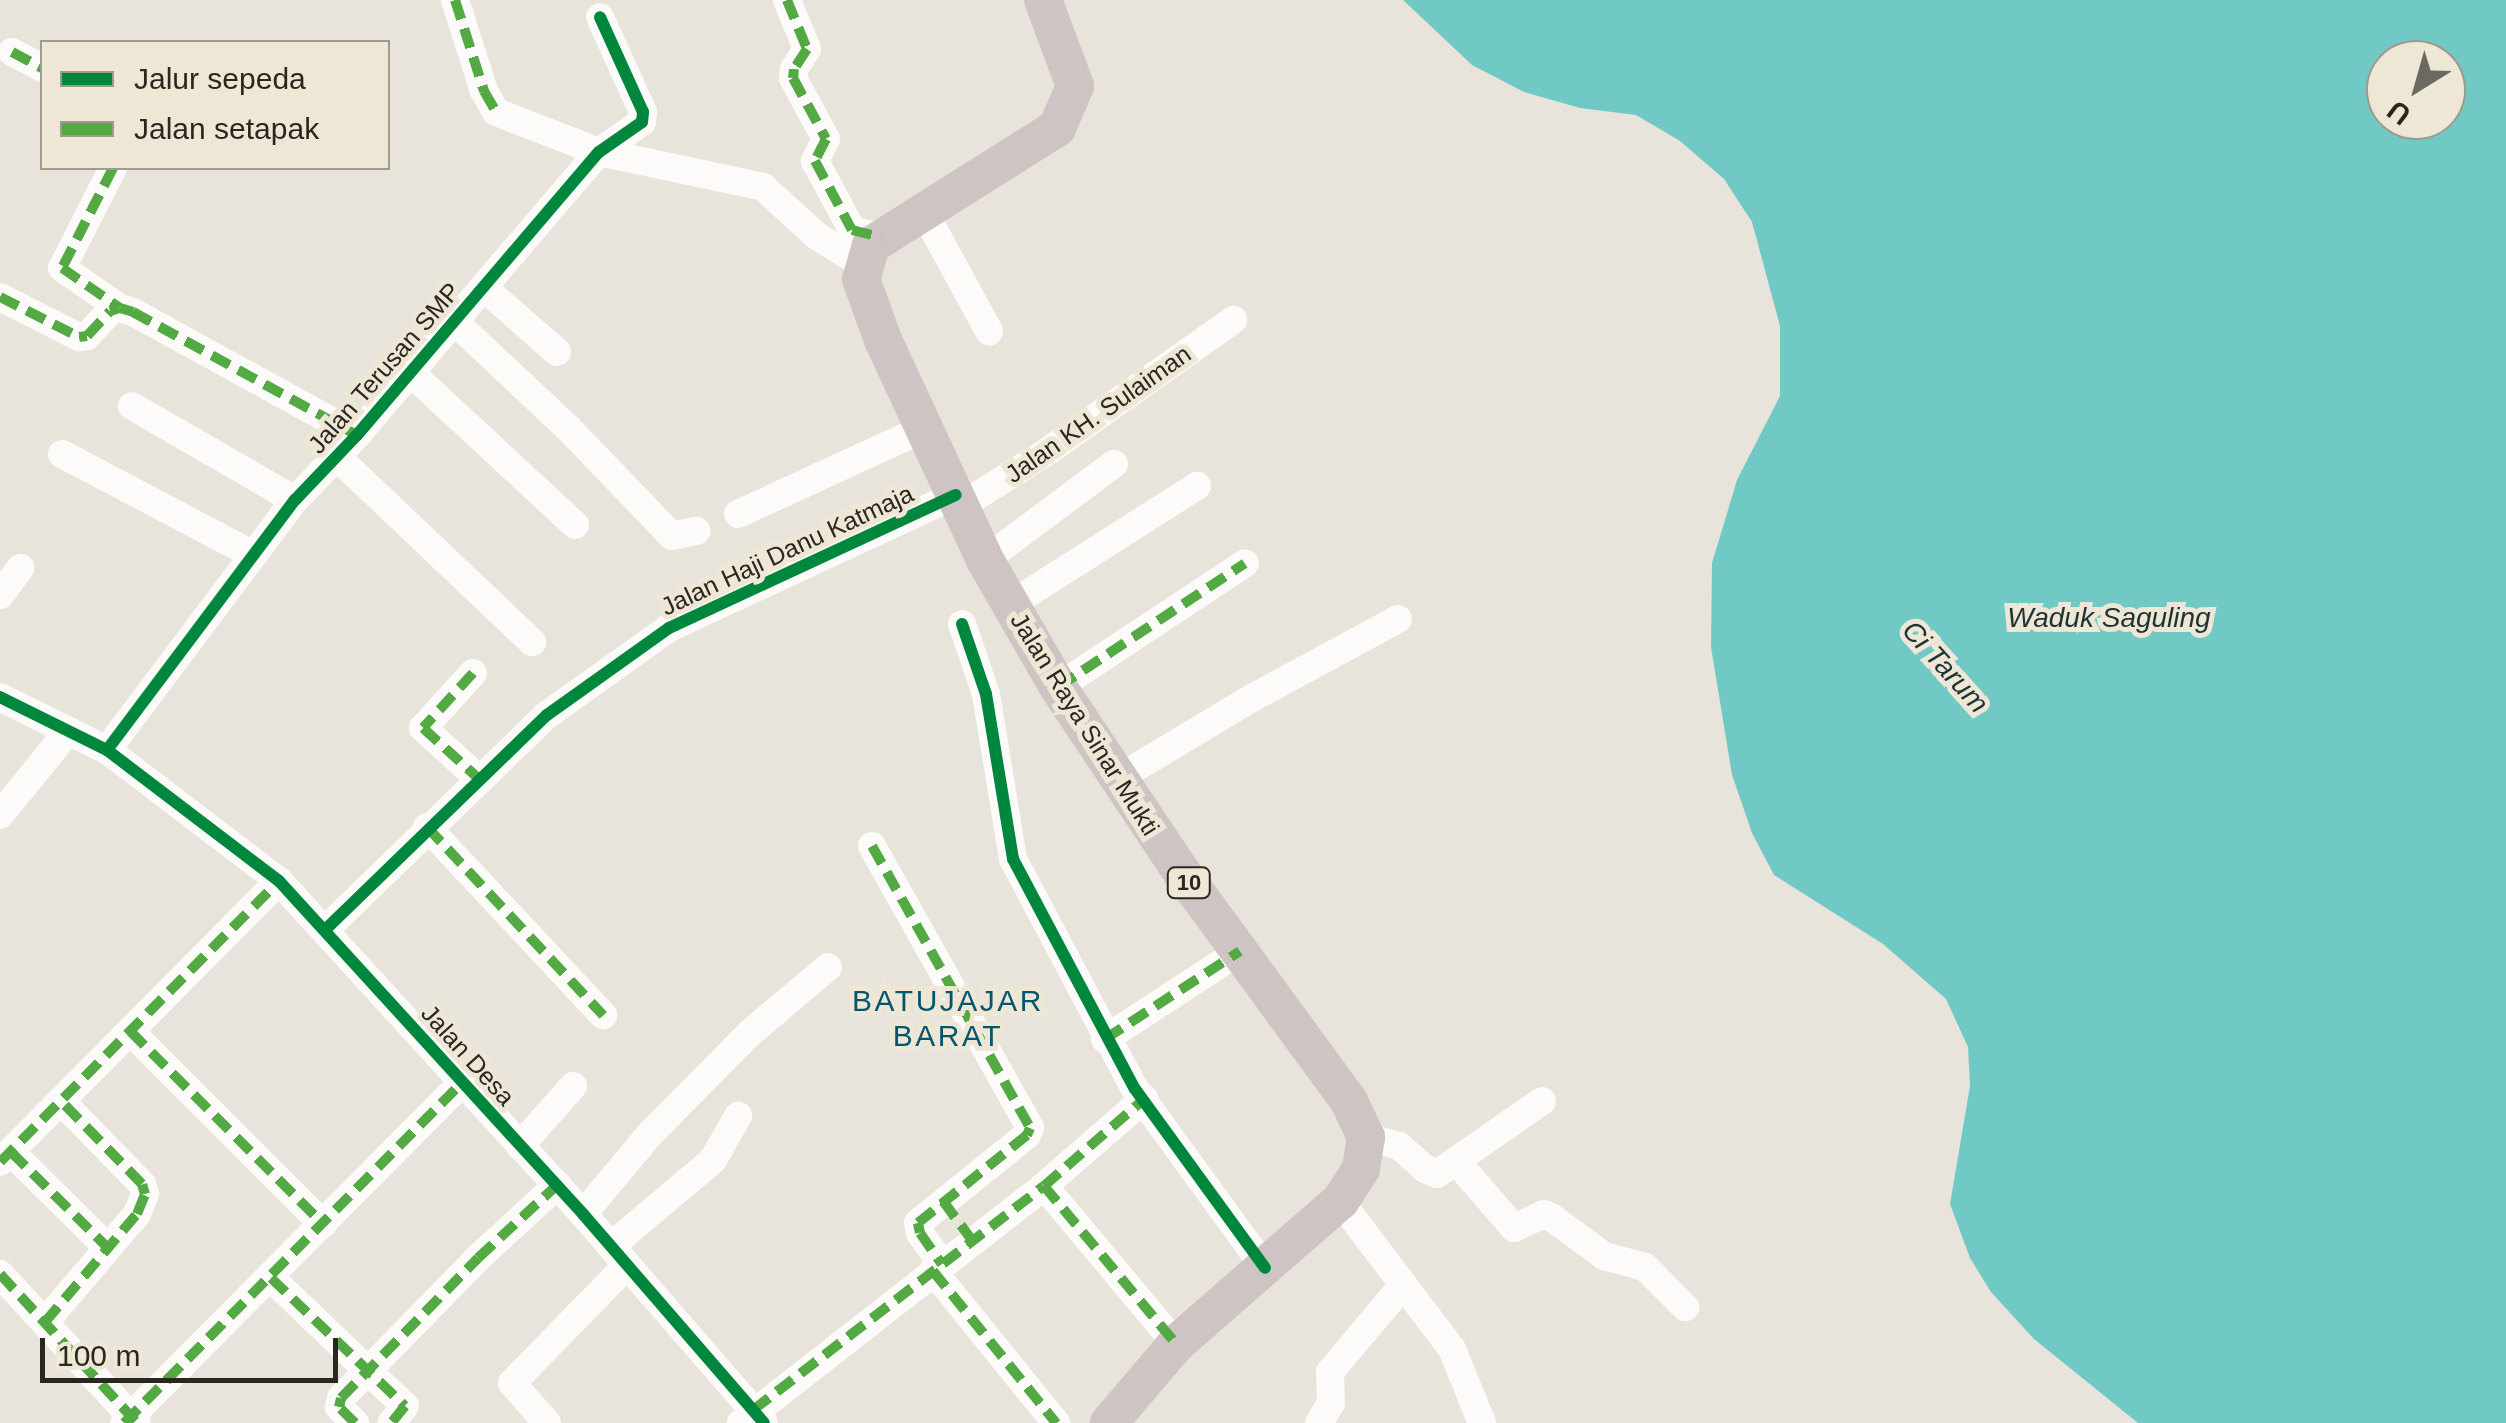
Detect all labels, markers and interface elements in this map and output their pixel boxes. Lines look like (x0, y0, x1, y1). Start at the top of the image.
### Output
legend (40, 40, 390, 170)
north arrow (2366, 40, 2466, 140)
text: Jalur sepeda (134, 62, 306, 95)
text: U (2381, 94, 2416, 131)
text: Jalan setapak (134, 112, 319, 145)
street label: Jalan Terusan SMP (302, 276, 466, 460)
street label: Jalan KH. Sulaiman (999, 339, 1197, 489)
street label: Jalan Haji Danu Katmaja (656, 478, 918, 622)
water label: Waduk Saguling (2007, 601, 2211, 635)
street label: Jalan Raya Sinar Mukti (1004, 607, 1166, 841)
water label: Ci Tarum (1895, 614, 1995, 720)
road number: 10 (1166, 866, 1212, 900)
district label: BATUJAJAR BARAT (852, 983, 1044, 1054)
street label: Jalan Desa (415, 998, 521, 1112)
scale bar (45, 1318, 342, 1380)
text: 100 m (57, 1339, 140, 1372)

